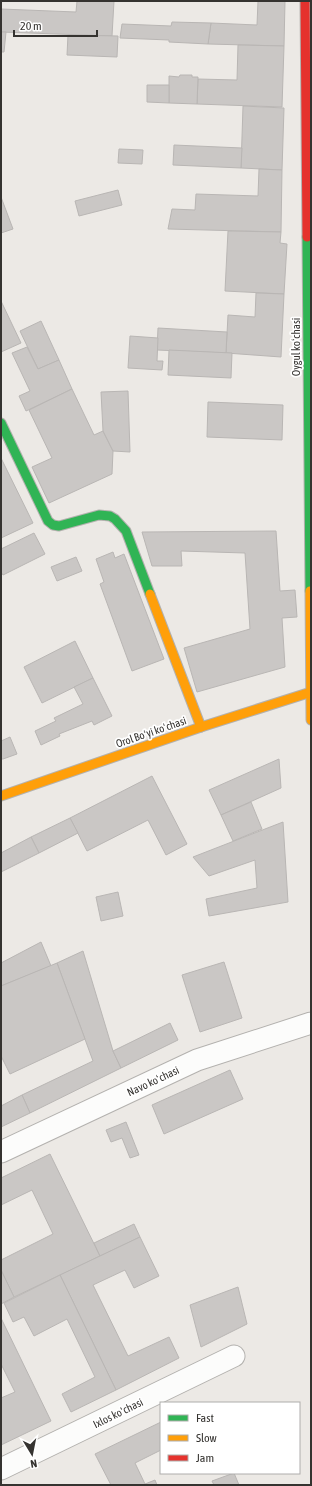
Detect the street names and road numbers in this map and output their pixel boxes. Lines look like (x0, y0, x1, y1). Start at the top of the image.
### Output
street label: Oygul koʻchasi (290, 318, 302, 376)
street label: Orol Boʻyi koʻchasi (114, 714, 188, 750)
street label: Navo koʻchasi (125, 1064, 181, 1098)
street label: Ixlos koʻchasi (91, 1396, 145, 1430)

